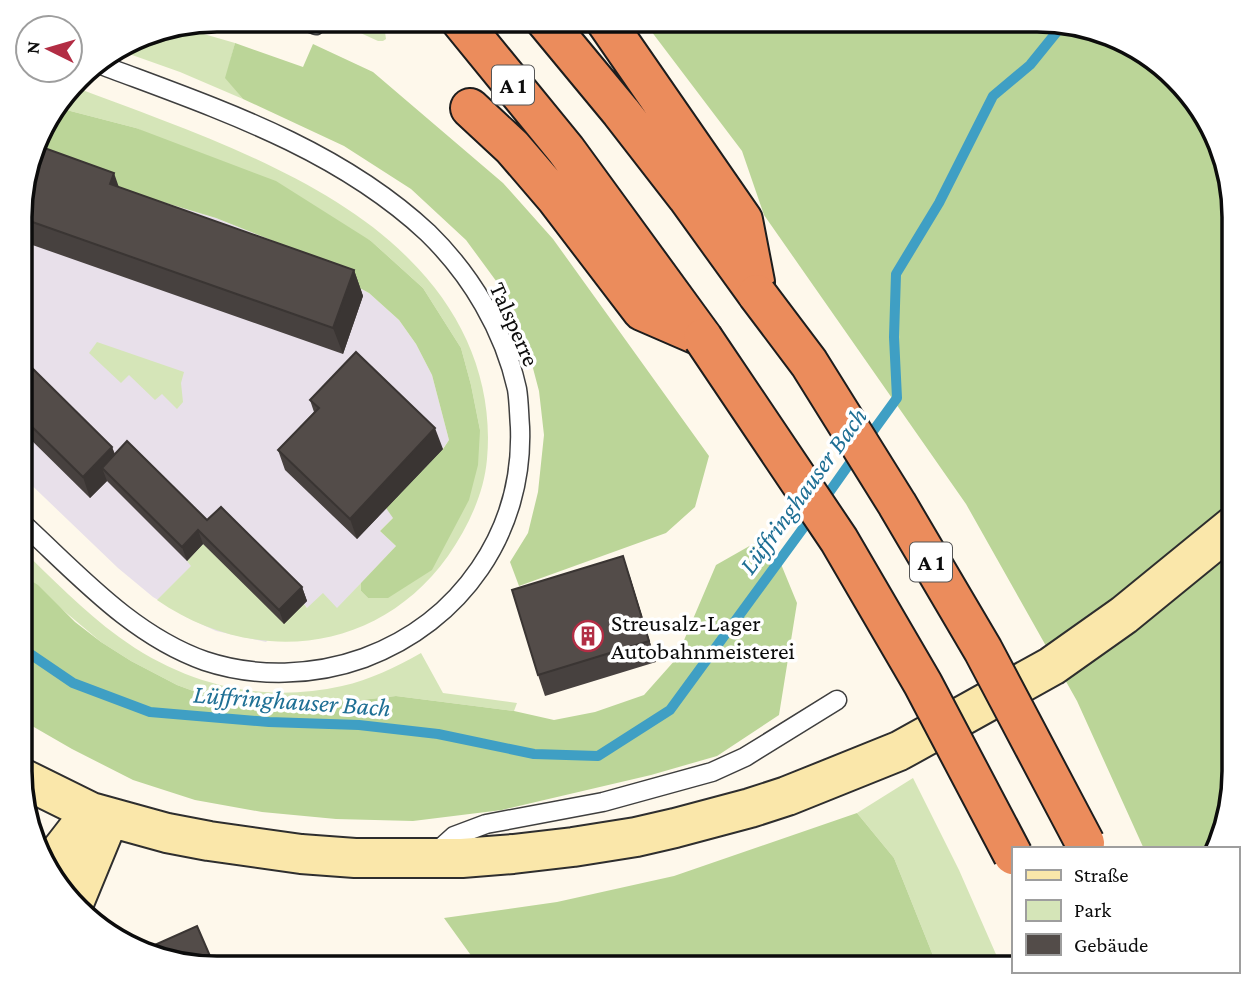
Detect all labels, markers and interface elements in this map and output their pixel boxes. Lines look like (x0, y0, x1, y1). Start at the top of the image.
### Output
north arrow (14, 14, 84, 84)
text: N (22, 40, 44, 55)
road number: A 1 (492, 66, 534, 104)
street label: Talsperre (485, 278, 545, 370)
water label: Lüffringhauser Bach (733, 402, 873, 580)
road number: A 1 (910, 542, 952, 582)
place label: Streusalz-Lager Autobahnmeisterei (611, 609, 795, 664)
building icon: Streusalz-Lager Autobahnmeisterei (571, 619, 605, 653)
water label: Lüffringhauser Bach (192, 680, 392, 722)
legend (1012, 847, 1239, 973)
text: Straße (1074, 863, 1128, 887)
text: Park (1074, 898, 1111, 922)
text: Gebäude (1074, 933, 1148, 957)

